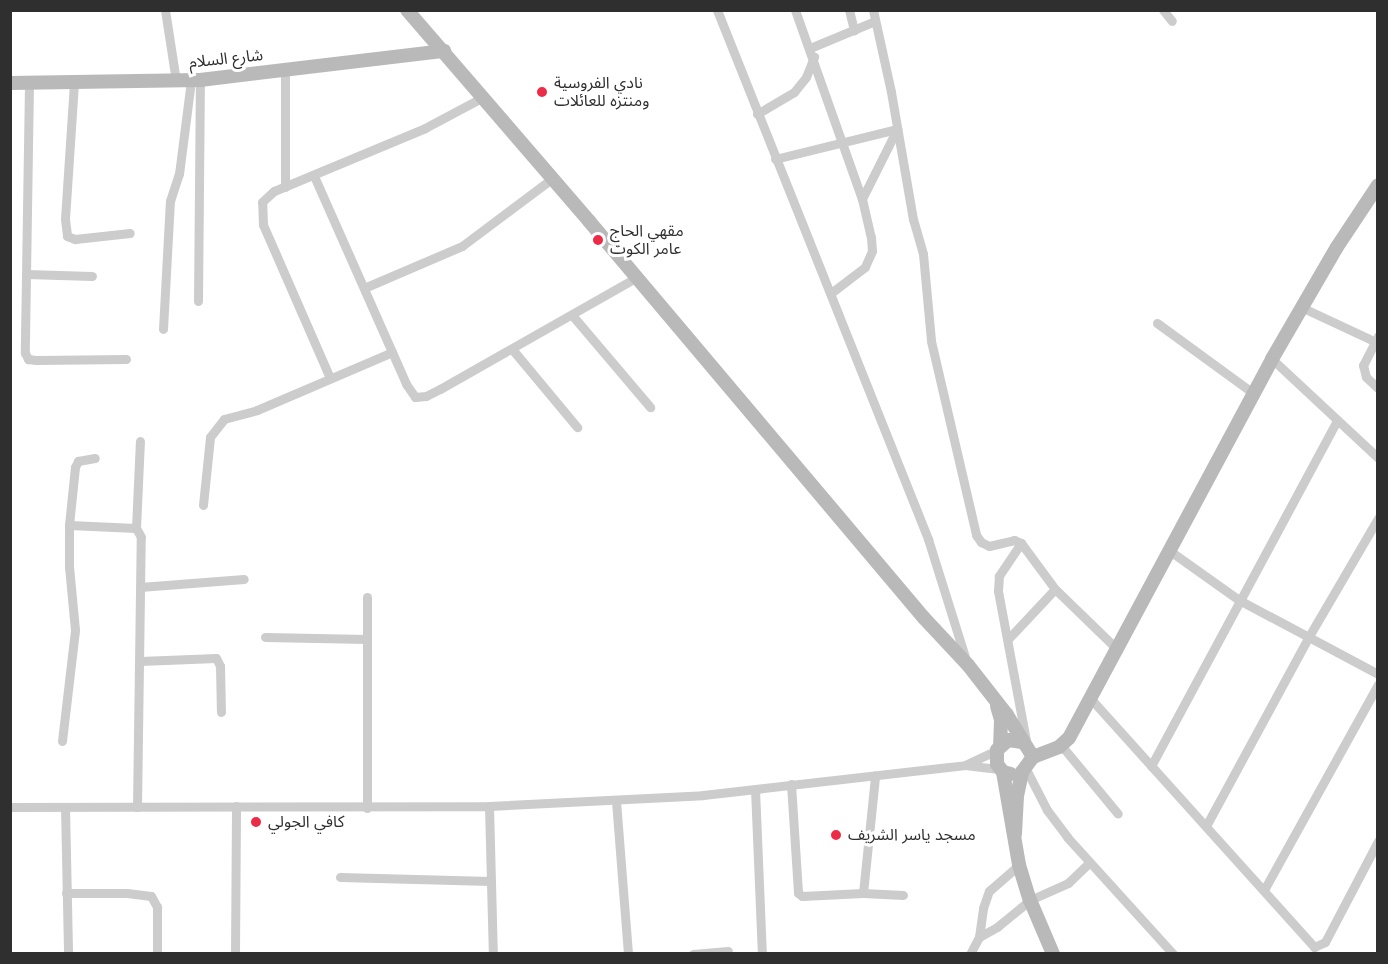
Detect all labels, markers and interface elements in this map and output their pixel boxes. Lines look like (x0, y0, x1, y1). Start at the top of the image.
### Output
street label: شارع السلام (188, 46, 264, 72)
place label: نادي الفروسية ومنتزه للعائلات (554, 73, 649, 111)
marker: نادي الفروسية ومنتزه للعائلات (535, 85, 549, 99)
place label: مقهي الحاج عامر الكوت (610, 221, 684, 259)
marker: مقهي الحاج عامر الكوت (591, 233, 605, 247)
place label: كافي الجولي (268, 812, 344, 832)
marker: كافي الجولي (249, 815, 263, 829)
place label: مسجد ياسر الشريف (848, 825, 976, 845)
marker: مسجد ياسر الشريف (829, 828, 843, 842)

